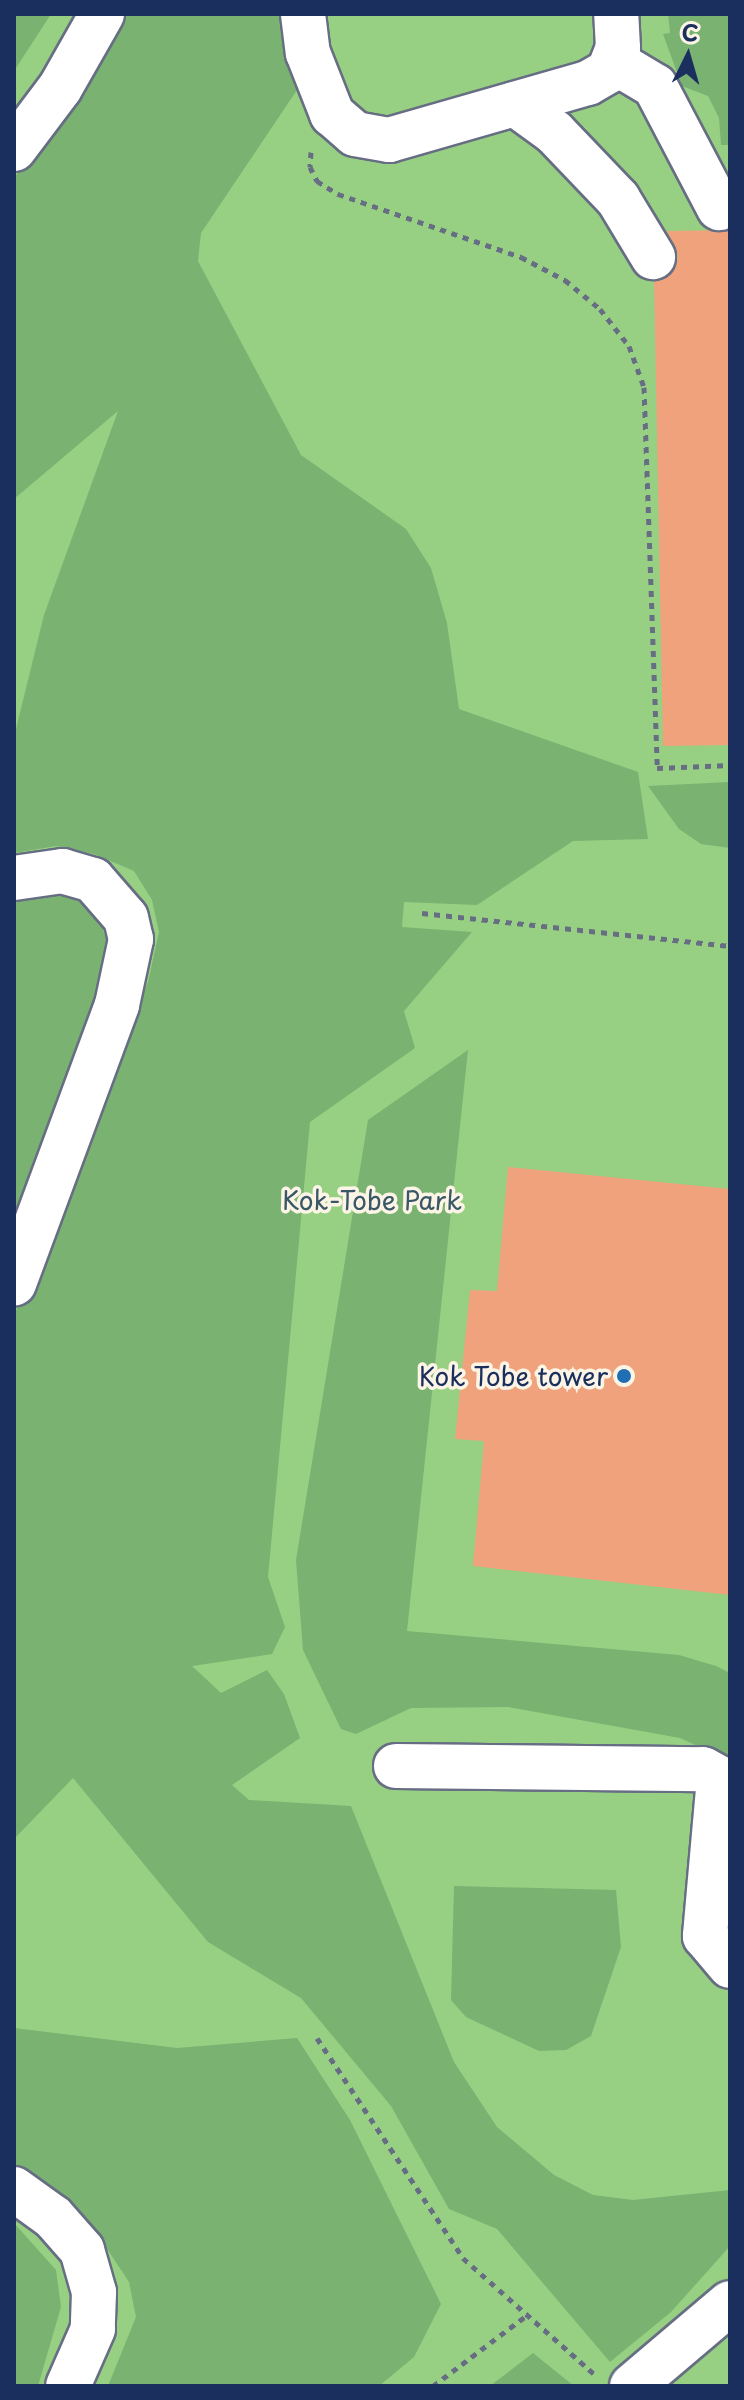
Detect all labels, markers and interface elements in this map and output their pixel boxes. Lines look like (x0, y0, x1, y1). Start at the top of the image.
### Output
text: С (680, 14, 700, 49)
north arrow (648, 16, 728, 96)
park label: Kok-Tobe Park (281, 1184, 463, 1216)
place label: Kok Tobe tower (418, 1360, 608, 1392)
marker: Kok Tobe tower (615, 1367, 633, 1385)

